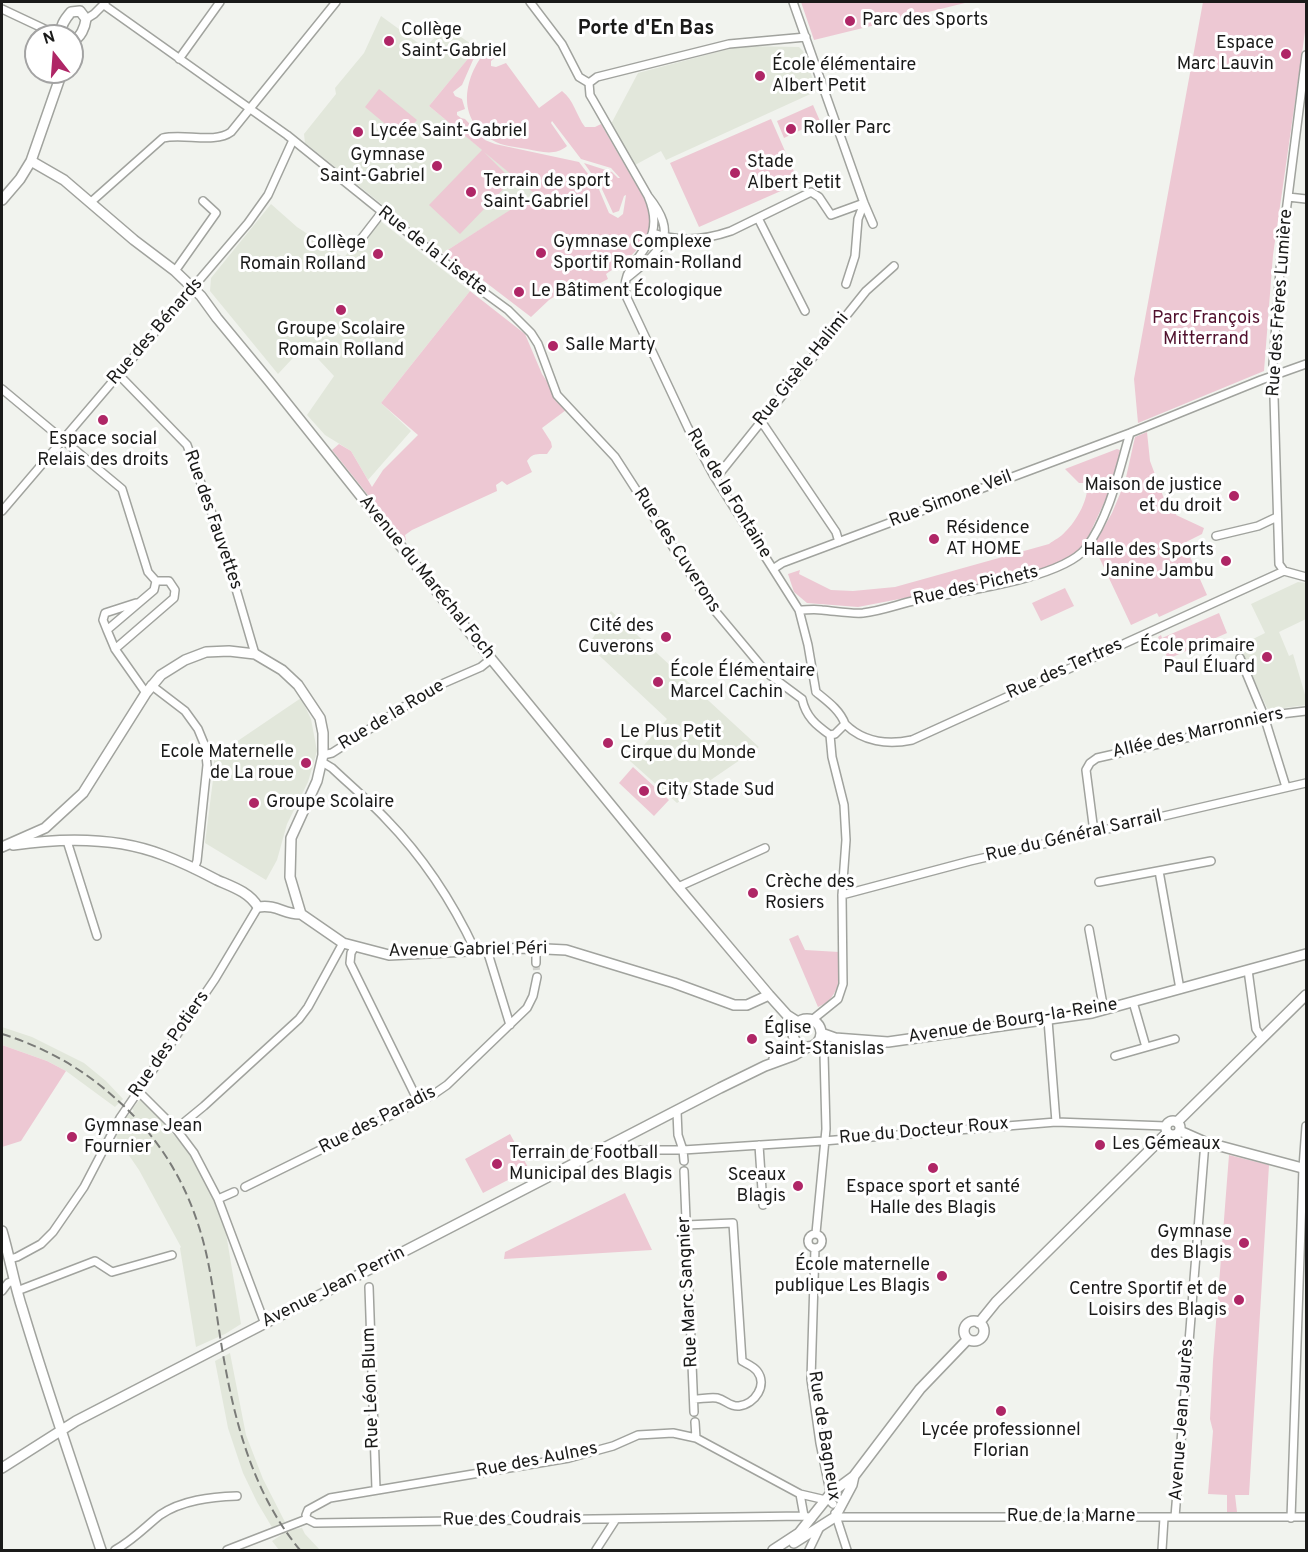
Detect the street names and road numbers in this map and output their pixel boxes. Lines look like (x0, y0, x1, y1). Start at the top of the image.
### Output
street label: Rue de la Lisette (373, 202, 491, 302)
street label: Rue des Frères Lumière (1264, 208, 1298, 398)
street label: Rue des Bénards (104, 274, 208, 390)
street label: Rue Gisèle Halimi (750, 309, 854, 431)
street label: Rue de la Fontaine (681, 425, 775, 563)
street label: Rue des Fauvettes (178, 447, 246, 593)
street label: Rue Simone Veil (887, 467, 1015, 533)
street label: Rue des Cuverons (628, 485, 724, 617)
street label: Avenue du Maréchal Foch (353, 492, 499, 664)
street label: Rue des Pichets (911, 562, 1041, 612)
street label: Rue des Tertres (1004, 635, 1126, 705)
street label: Rue de la Roue (335, 676, 449, 756)
street label: Allée des Marronniers (1110, 704, 1286, 764)
street label: Rue du Général Sarrail (984, 806, 1164, 868)
street label: Avenue Gabriel Péri (388, 939, 548, 963)
street label: Rue des Potiers (125, 987, 215, 1103)
street label: Avenue de Bourg-la-Reine (907, 995, 1119, 1049)
street label: Rue des Paradis (316, 1082, 440, 1160)
street label: Rue du Docteur Roux (838, 1114, 1010, 1150)
street label: Rue Marc Sangnier (674, 1216, 704, 1368)
street label: Avenue Jean Perrin (259, 1243, 409, 1333)
street label: Rue Léon Blum (359, 1327, 385, 1449)
street label: Avenue Jean Jaurès (1167, 1338, 1199, 1502)
street label: Rue de Bagneux (802, 1369, 844, 1503)
street label: Rue des Aulnes (474, 1439, 600, 1483)
street label: Rue de la Marne (1007, 1506, 1135, 1528)
street label: Rue des Coudrais (442, 1508, 582, 1532)

